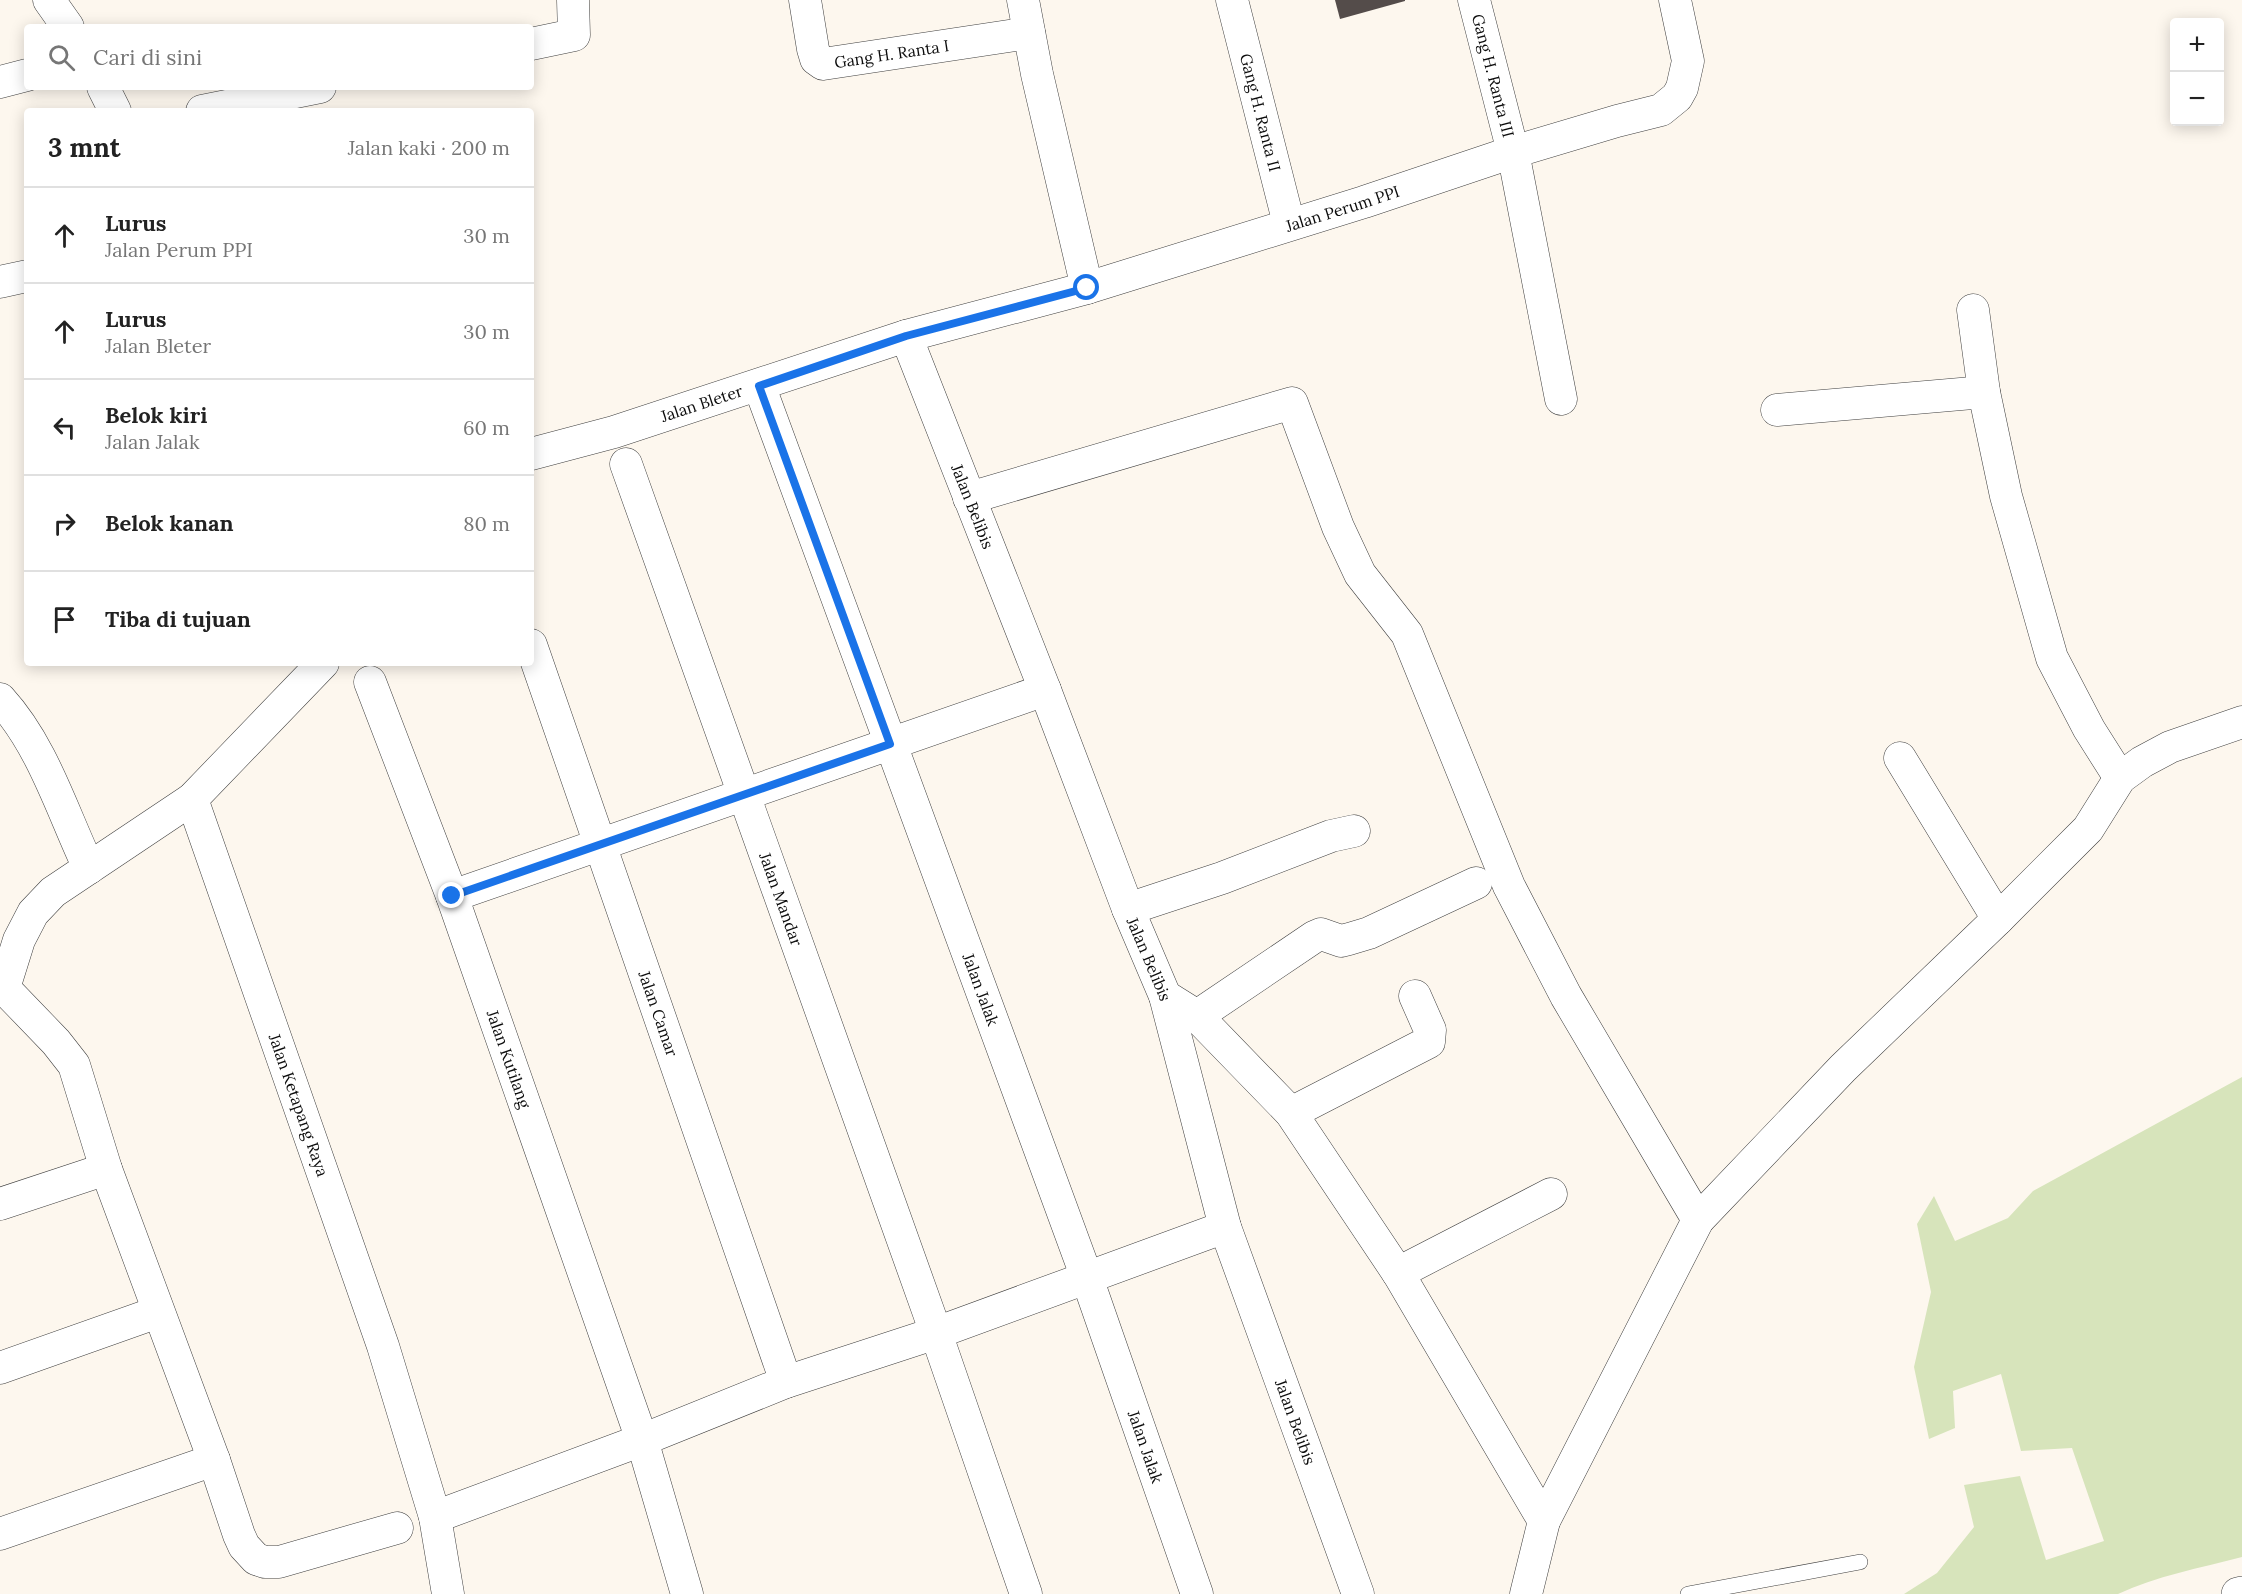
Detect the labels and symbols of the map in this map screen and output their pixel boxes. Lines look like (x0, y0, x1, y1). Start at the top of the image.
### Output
street label: Gang H. Ranta III (1468, 12, 1519, 139)
street label: Gang H. Ranta I (833, 35, 950, 72)
street label: Gang H. Ranta II (1236, 51, 1285, 174)
street label: Jalan Perum PPI (1282, 181, 1402, 236)
route start (1073, 274, 1099, 300)
street label: Jalan Bleter (657, 380, 745, 426)
street label: Jalan Belibis (947, 460, 999, 552)
street label: Jalan Mandar (755, 849, 807, 949)
route end (438, 882, 464, 908)
street label: Jalan Belibis (1122, 913, 1176, 1003)
street label: Jalan Jalak (958, 950, 1004, 1029)
street label: Jalan Camar (634, 967, 683, 1059)
street label: Jalan Kutilang (482, 1006, 536, 1112)
street label: Jalan Ketapang Raya (264, 1030, 333, 1179)
street label: Jalan Belibis (1271, 1376, 1320, 1467)
street label: Jalan Jalak (1124, 1407, 1168, 1486)

